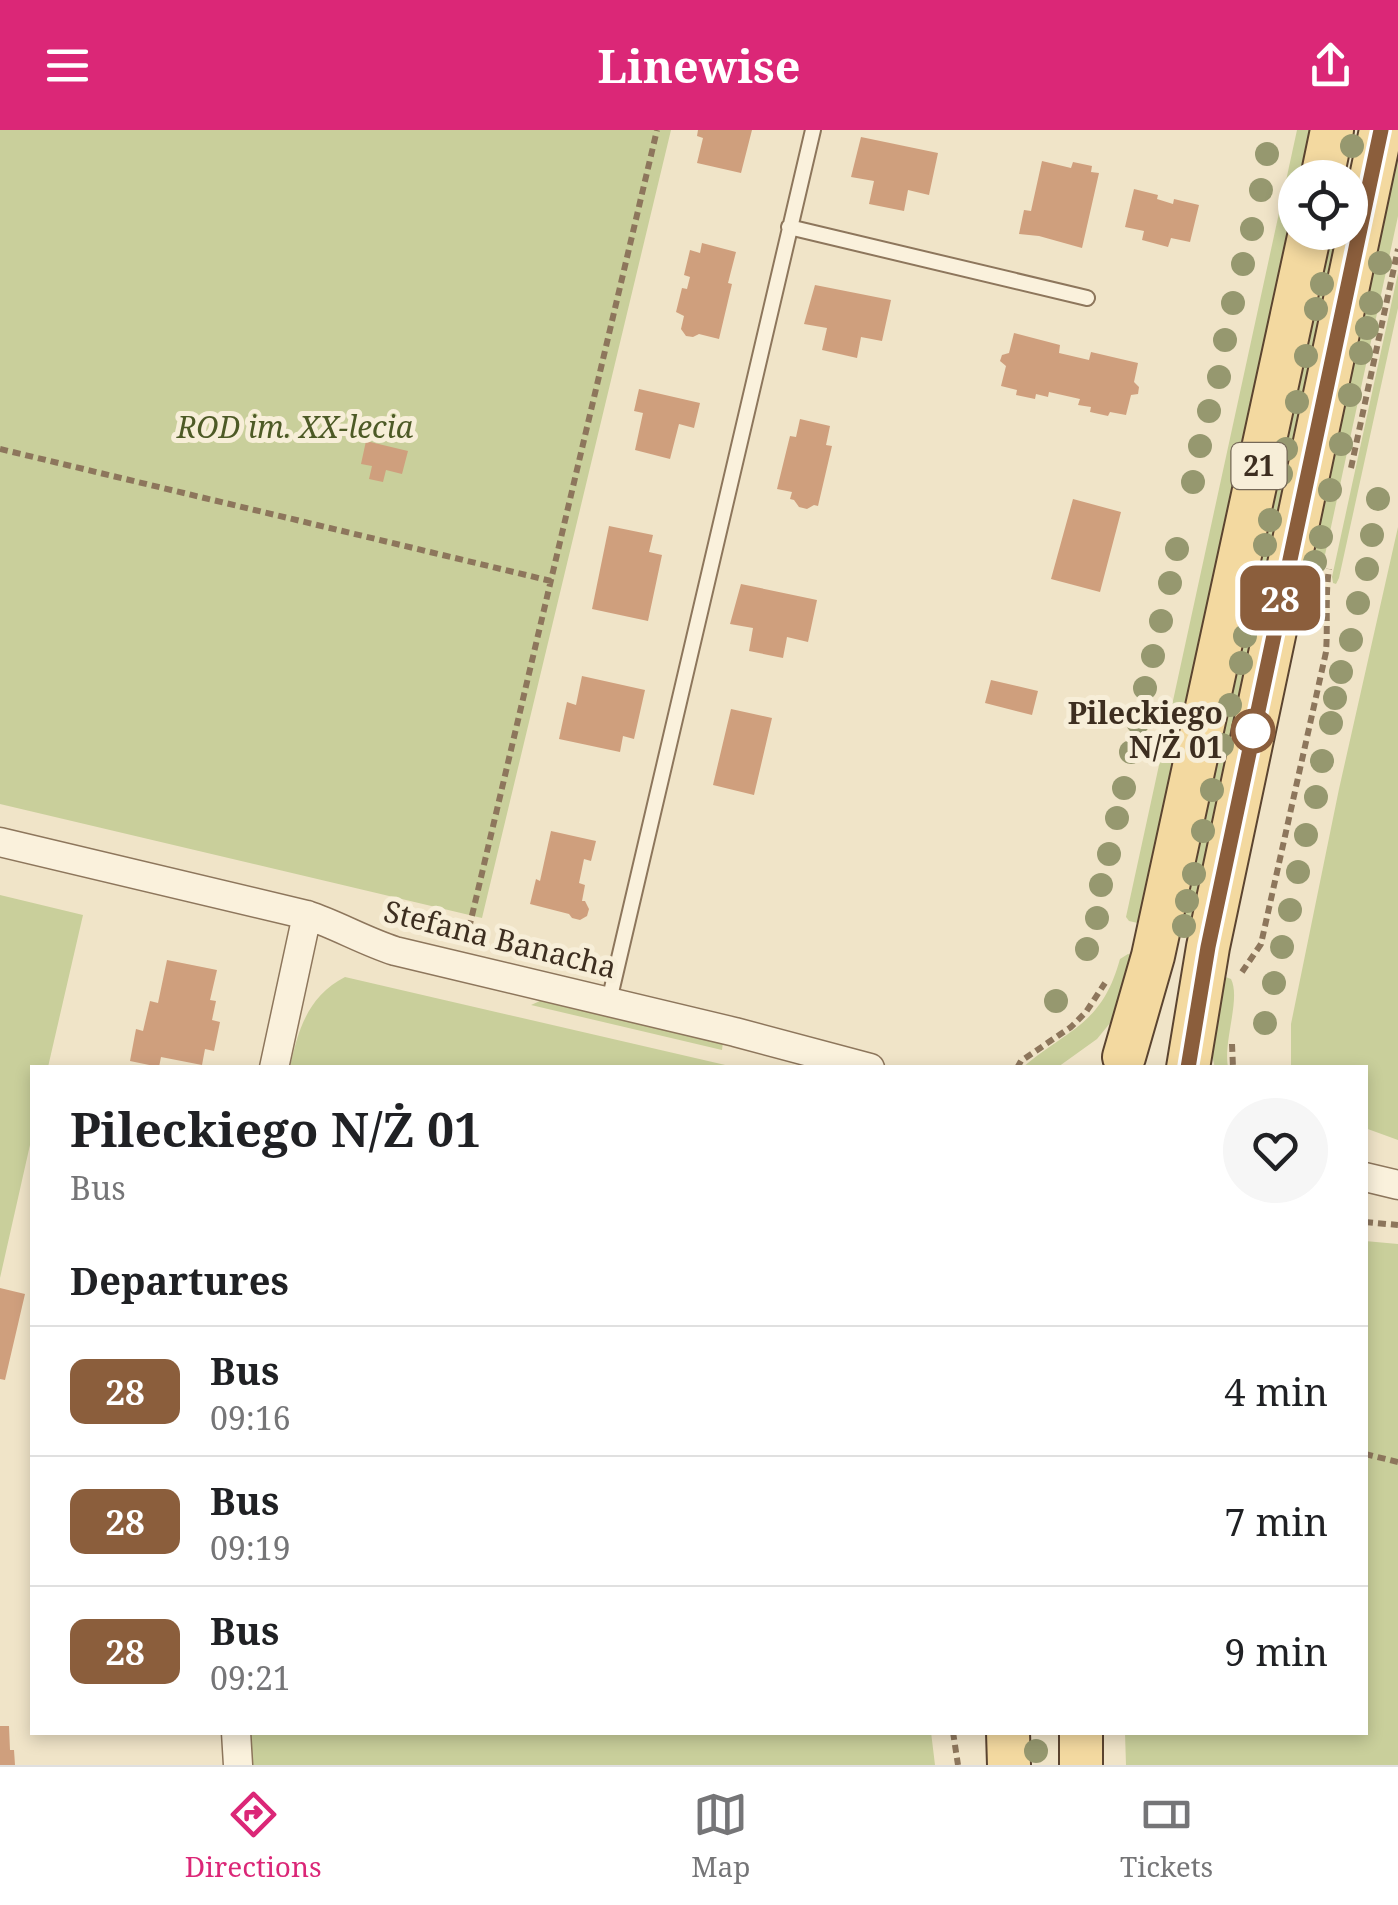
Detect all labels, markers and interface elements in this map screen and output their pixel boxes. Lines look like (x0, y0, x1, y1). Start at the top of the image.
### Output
text: Linewise (598, 35, 800, 96)
icon: menu (40, 38, 95, 93)
icon: share (1303, 38, 1358, 93)
map controls (1278, 160, 1368, 250)
button: locate (1278, 160, 1368, 250)
park label: ROD im. XX-lecia (176, 406, 414, 447)
road number: 21 (1232, 443, 1286, 489)
line badge: 28 (1235, 566, 1325, 630)
text: 28 (1260, 575, 1300, 622)
place label: Pileckiego N/Ż 01 (1068, 692, 1223, 767)
marker: Pileckiego N/Ż 01 (1232, 710, 1274, 752)
street label: Stefana Banacha (380, 890, 621, 987)
text: Pileckiego N/Ż 01 (70, 1096, 481, 1161)
button: heart (1223, 1098, 1328, 1203)
text: Bus (70, 1166, 126, 1209)
text: Departures (70, 1254, 289, 1306)
text: Bus (210, 1344, 279, 1396)
text: 4 min (1224, 1365, 1328, 1417)
text: 28 (105, 1368, 145, 1415)
text: 09:16 (210, 1396, 291, 1439)
text: Bus (210, 1474, 279, 1526)
text: 7 min (1224, 1495, 1328, 1547)
text: 28 (105, 1498, 145, 1545)
text: 09:19 (210, 1526, 291, 1569)
text: Bus (210, 1604, 279, 1656)
text: 9 min (1224, 1625, 1328, 1677)
text: 28 (105, 1628, 145, 1675)
text: 09:21 (210, 1656, 291, 1699)
tab: Directions (185, 1787, 322, 1885)
tab: Map (691, 1787, 750, 1885)
tab: Tickets (1120, 1787, 1213, 1885)

